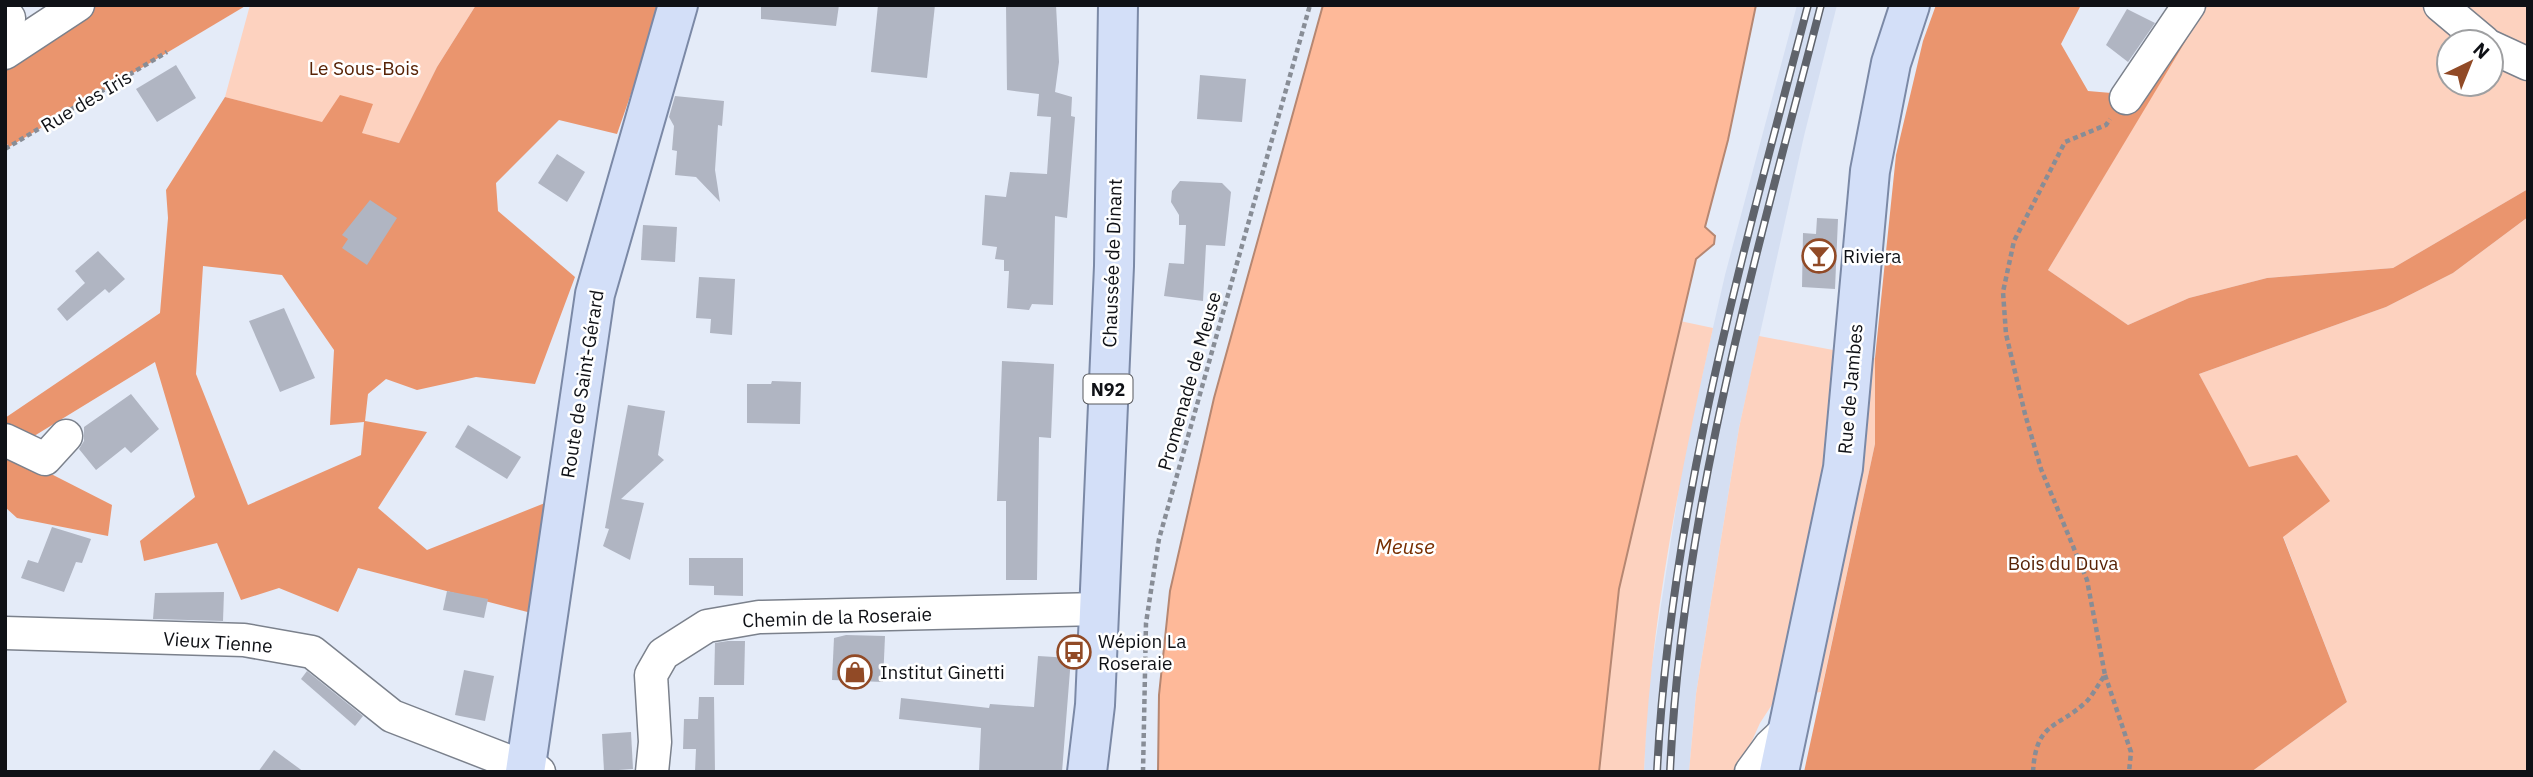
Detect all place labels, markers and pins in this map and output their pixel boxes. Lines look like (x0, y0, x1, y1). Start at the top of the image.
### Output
bar icon: Riviera (1800, 237, 1838, 275)
place label: Riviera (1843, 244, 1901, 268)
place label: Wépion La Roseraie (1098, 629, 1186, 675)
bus stop icon: Wépion La Roseraie (1055, 633, 1093, 671)
shop icon: Institut Ginetti (836, 653, 874, 691)
place label: Institut Ginetti (880, 660, 1005, 684)

